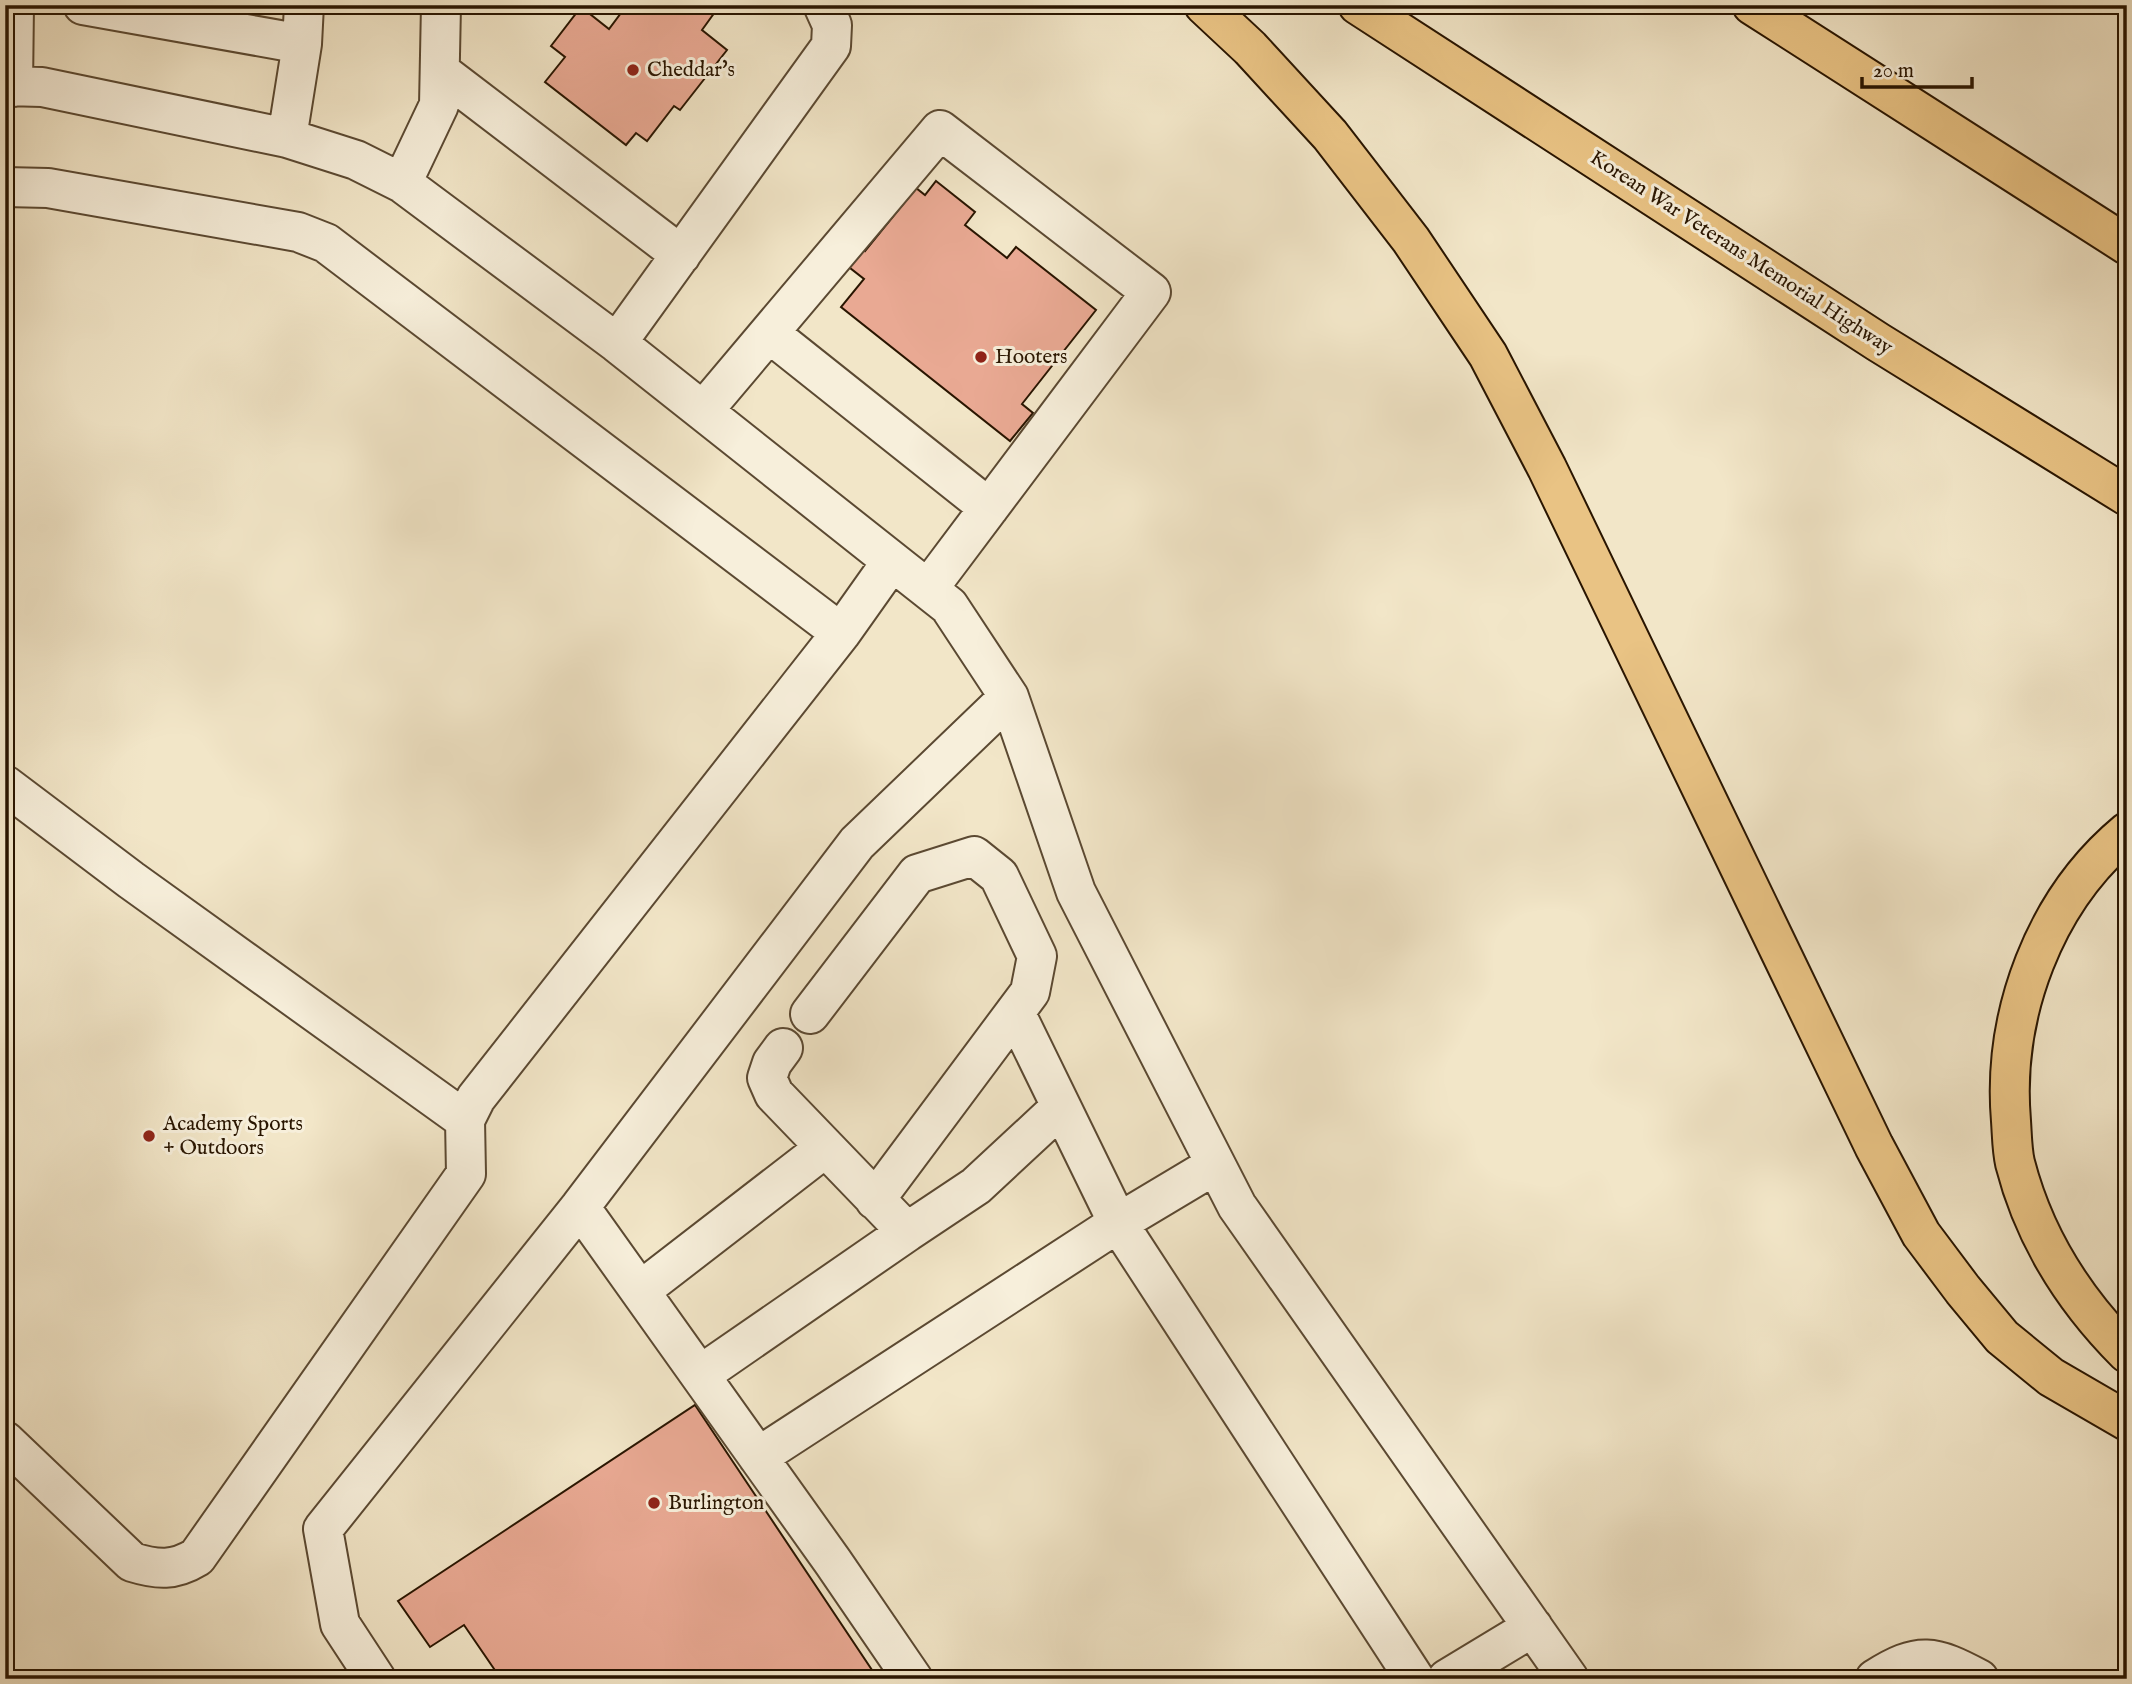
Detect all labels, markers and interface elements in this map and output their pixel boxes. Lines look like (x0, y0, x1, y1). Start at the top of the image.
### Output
scale bar (1862, 46, 1973, 90)
place label: Cheddar's (647, 57, 735, 84)
text: 20 m (1873, 58, 1914, 85)
marker: Cheddar's (625, 62, 641, 78)
street label: Korean War Veterans Memorial Highway (1584, 145, 1898, 362)
place label: Hooters (995, 344, 1067, 371)
marker: Hooters (973, 349, 989, 365)
place label: Academy Sports + Outdoors (162, 1111, 303, 1162)
marker: Academy Sports + Outdoors (141, 1128, 157, 1144)
place label: Burlington (668, 1490, 764, 1517)
marker: Burlington (646, 1495, 662, 1511)

